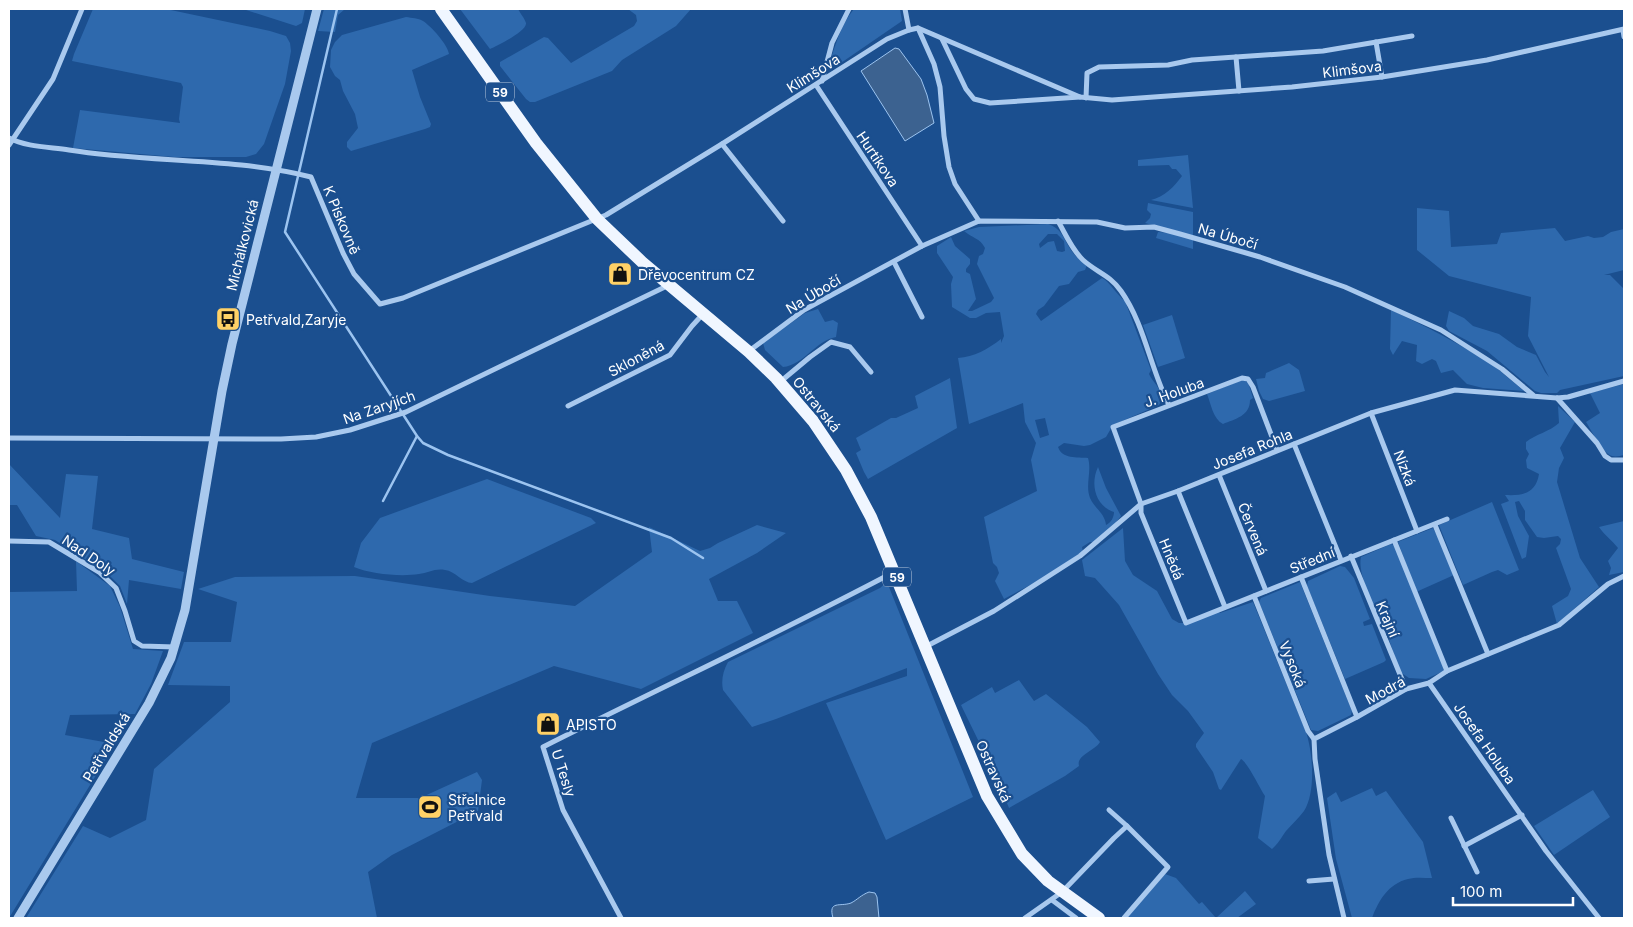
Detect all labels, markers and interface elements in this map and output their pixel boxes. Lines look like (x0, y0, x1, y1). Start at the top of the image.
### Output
street label: Klimšova (783, 50, 843, 96)
street label: Klimšova (1321, 57, 1383, 81)
road number: 59 (486, 82, 514, 101)
street label: Hurtíkova (853, 128, 903, 190)
street label: K Pískovně (320, 183, 364, 257)
street label: Michálkovická (222, 197, 262, 293)
street label: Na Úbočí (1196, 219, 1260, 253)
shop icon: Dřevocentrum CZ (607, 261, 633, 287)
place label: Dřevocentrum CZ (638, 266, 755, 283)
street label: Na Úbočí (782, 271, 844, 317)
bus stop icon: Petřvald,Zaryje (215, 306, 241, 332)
place label: Petřvald,Zaryje (246, 311, 346, 328)
street label: Skloněná (605, 336, 667, 380)
street label: Ostravská (789, 373, 845, 435)
street label: J. Holuba (1142, 373, 1206, 411)
street label: Na Zaryjích (341, 387, 417, 427)
street label: Josefa Rohla (1209, 425, 1295, 473)
street label: Nízká (1390, 448, 1420, 488)
street label: Červená (1235, 500, 1271, 558)
street label: Nad Doly (59, 531, 119, 579)
street label: Hnědá (1156, 536, 1188, 582)
street label: Střední (1287, 543, 1338, 577)
road number: 59 (883, 568, 911, 586)
street label: Krajní (1373, 598, 1403, 640)
street label: Vysoká (1276, 638, 1310, 690)
street label: Modrá (1362, 672, 1408, 708)
street label: Josefa Holuba (1451, 699, 1519, 787)
street label: Petřvaldská (79, 709, 133, 785)
shop icon: APISTO (535, 711, 561, 737)
place label: APISTO (566, 716, 617, 733)
street label: Ostravská (973, 737, 1015, 805)
street label: U Tesly (548, 747, 580, 799)
place label: Střelnice Petřvald (448, 791, 506, 824)
sports icon: Střelnice Petřvald (417, 794, 443, 820)
scale bar (1453, 874, 1573, 906)
text: 100 m (1460, 882, 1502, 901)

